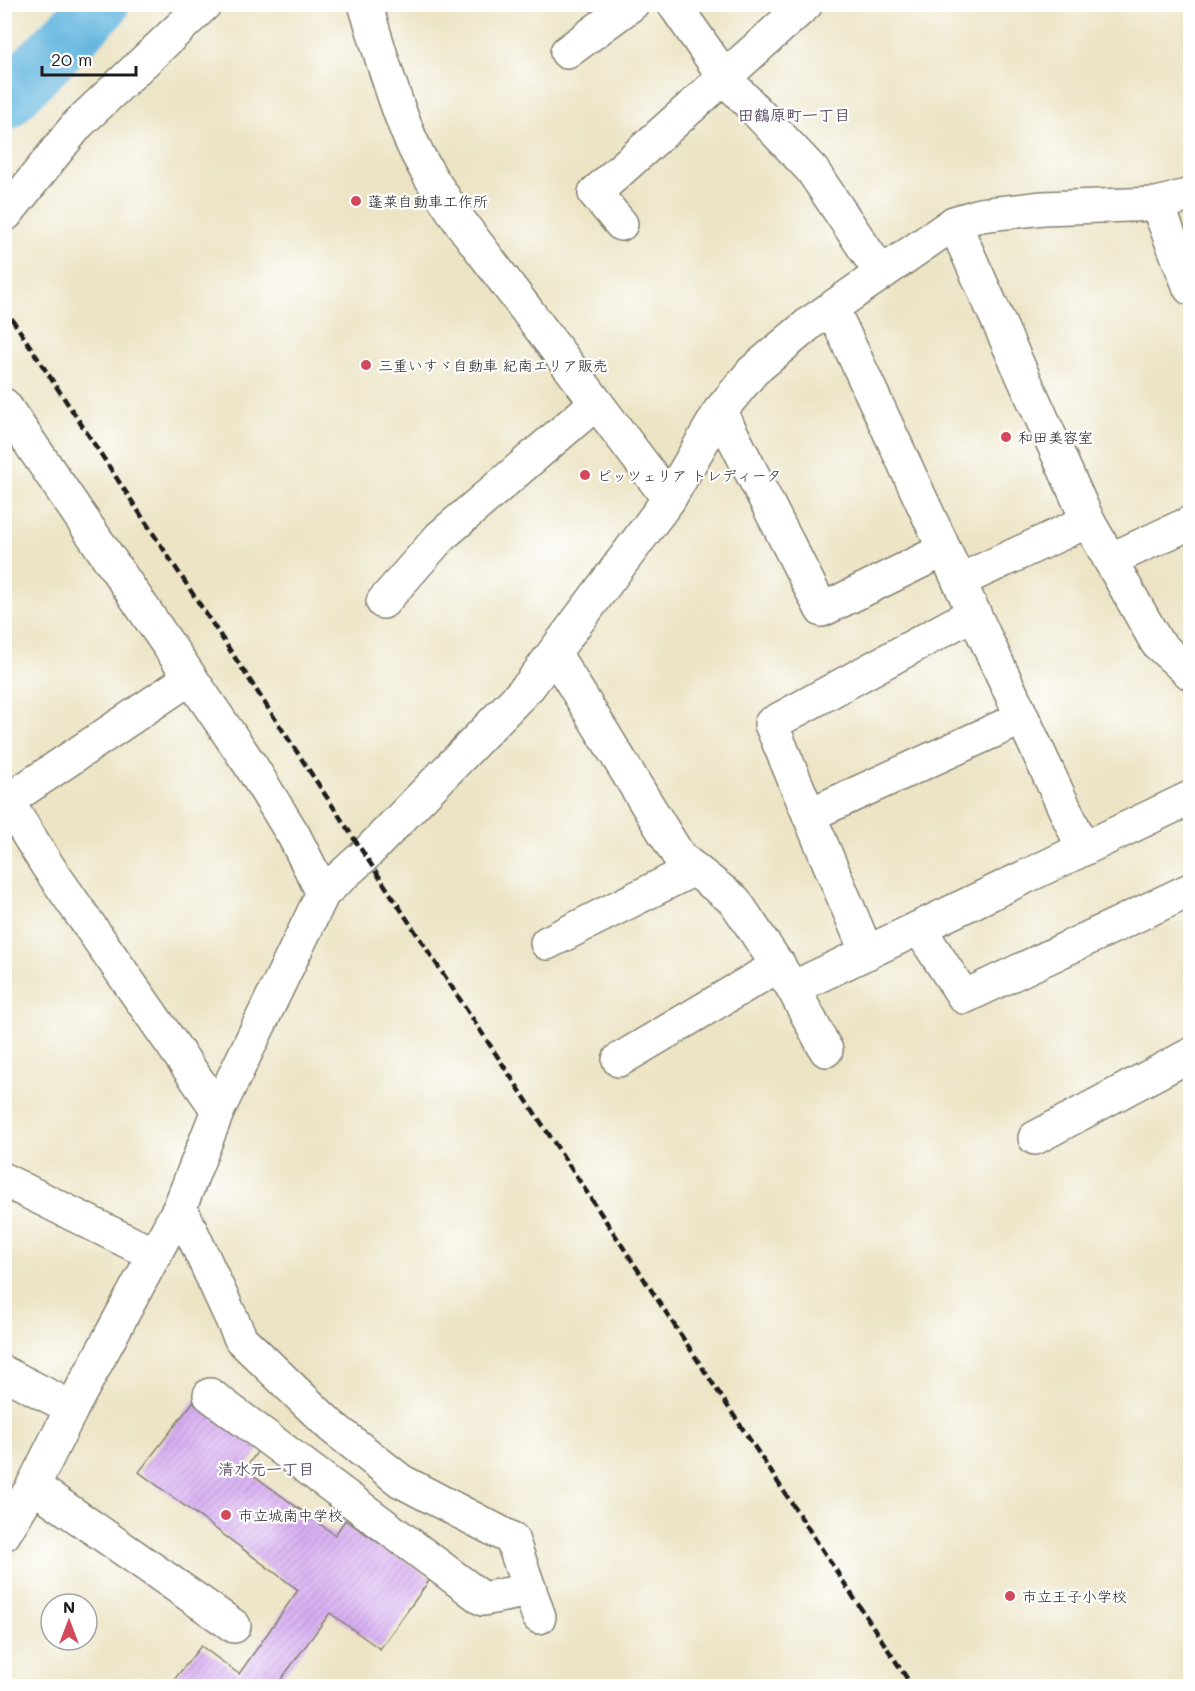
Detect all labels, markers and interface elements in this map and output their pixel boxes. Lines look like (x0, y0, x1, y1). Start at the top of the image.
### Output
scale bar (42, 39, 136, 77)
text: 20 m (51, 47, 92, 71)
district label: 田鶴原町一丁目 (738, 104, 850, 125)
place label: 蓬莱自動車工作所 (368, 191, 488, 211)
marker: 蓬莱自動車工作所 (349, 194, 363, 208)
place label: 三重いすゞ自動車 紀南エリア販売 (378, 355, 608, 375)
marker: 三重いすゞ自動車 紀南エリア販売 (359, 358, 373, 372)
place label: 和田美容室 (1018, 427, 1093, 447)
marker: 和田美容室 (999, 430, 1013, 444)
place label: ピッツェリア トレディータ (597, 465, 782, 485)
marker: ピッツェリア トレディータ (578, 468, 592, 482)
district label: 清水元一丁目 (218, 1458, 314, 1479)
place label: 市立城南中学校 (238, 1505, 343, 1525)
marker: 市立城南中学校 (219, 1508, 233, 1522)
place label: 市立王子小学校 (1022, 1586, 1127, 1606)
marker: 市立王子小学校 (1003, 1589, 1017, 1603)
north arrow (39, 1592, 99, 1652)
text: N (63, 1596, 75, 1617)

